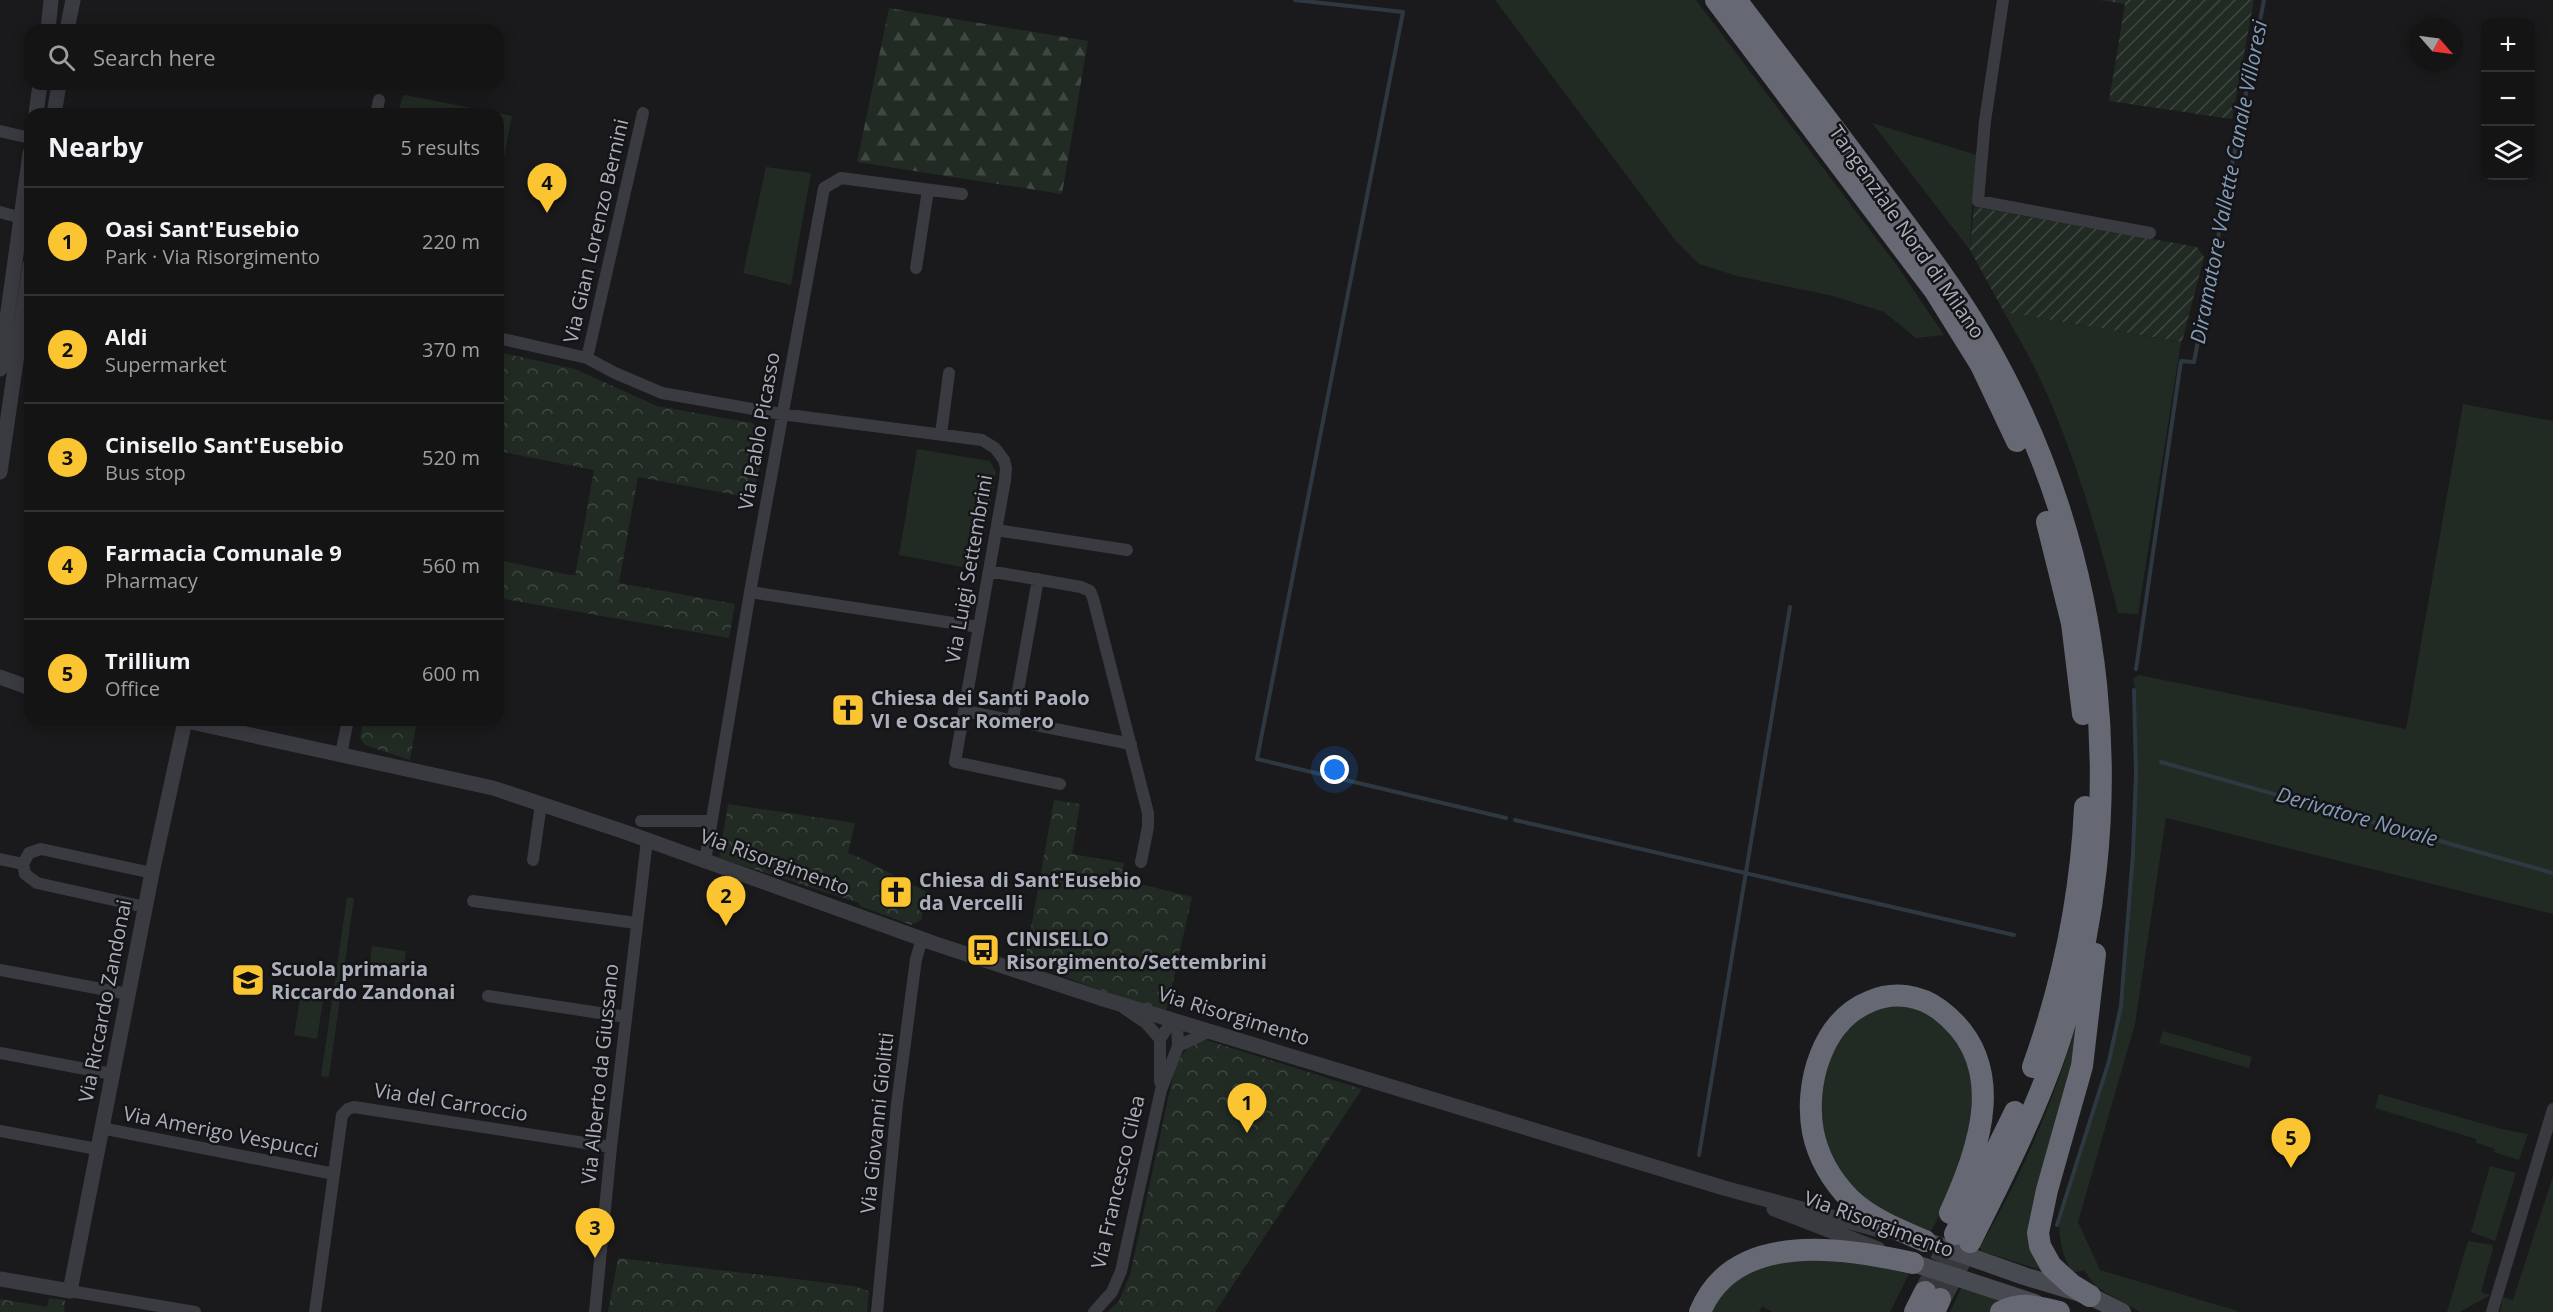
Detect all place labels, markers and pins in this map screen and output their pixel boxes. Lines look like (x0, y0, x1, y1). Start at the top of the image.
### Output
pin: 4 (528, 164, 566, 213)
place label: Chiesa dei Santi Paolo VI e Oscar Romero (871, 684, 1090, 734)
church icon: Chiesa dei Santi Paolo VI e Oscar Romero (830, 692, 866, 728)
place label: Chiesa di Sant'Eusebio da Vercelli (919, 866, 1141, 916)
church icon: Chiesa di Sant'Eusebio da Vercelli (878, 874, 914, 910)
pin: 2 (706, 876, 746, 926)
place label: CINISELLO Risorgimento/Settembrini (1006, 925, 1267, 975)
bus stop icon: CINISELLO Risorgimento/Settembrini (965, 932, 1001, 968)
place label: Scuola primaria Riccardo Zandonai (271, 955, 455, 1005)
school or university icon: Scuola primaria Riccardo Zandonai (230, 962, 266, 998)
pin: 1 (1228, 1084, 1266, 1133)
pin: 5 (2272, 1118, 2310, 1168)
pin: 3 (576, 1208, 614, 1258)

